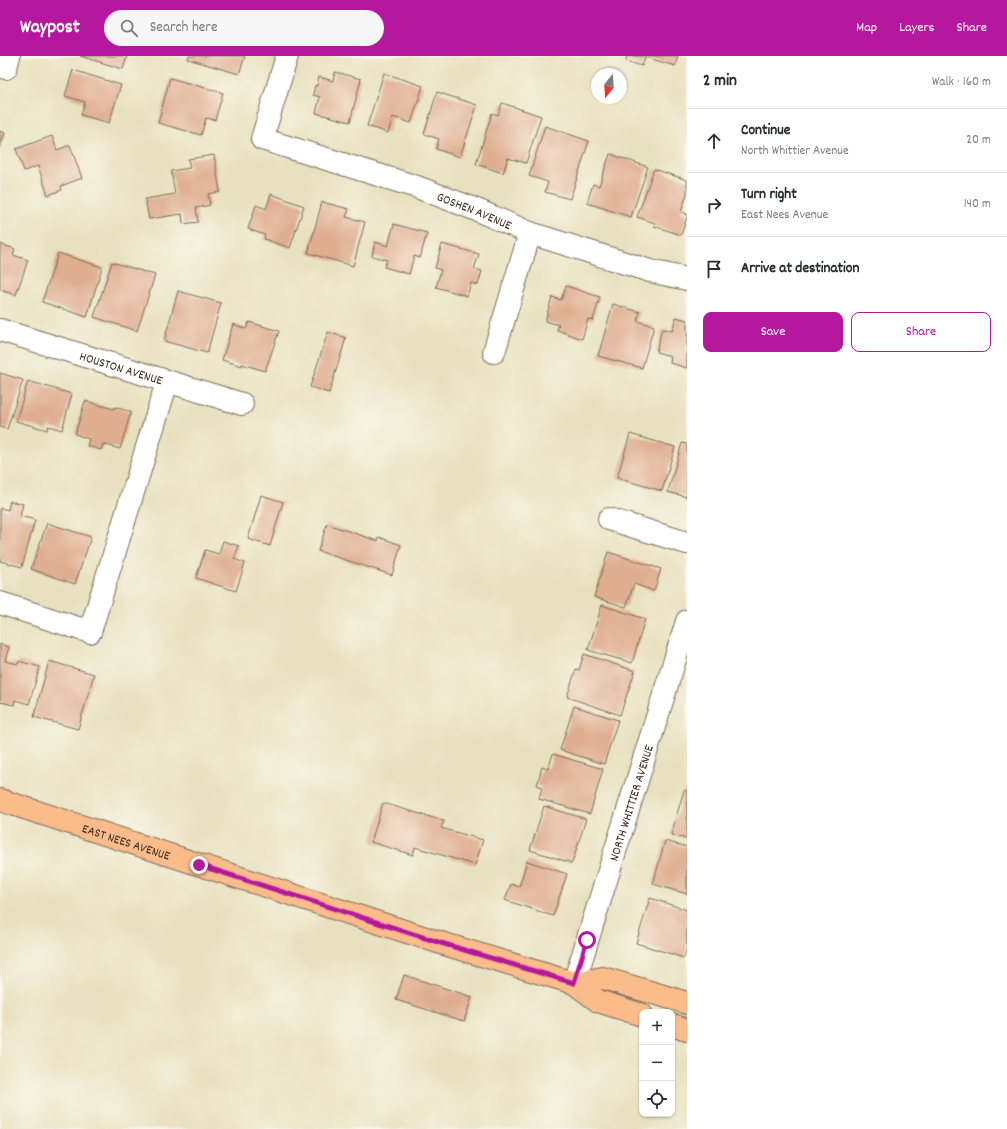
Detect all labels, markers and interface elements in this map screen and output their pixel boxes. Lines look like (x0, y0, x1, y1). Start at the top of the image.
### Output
search box (104, 10, 384, 46)
text: Waypost (20, 15, 80, 42)
icon: search (118, 17, 140, 39)
text: Search here (150, 17, 218, 39)
text: Map (856, 18, 877, 38)
text: Layers (899, 18, 934, 38)
text: Share (956, 18, 987, 38)
north arrow (591, 68, 627, 104)
text: 2 min (703, 70, 737, 94)
text: Walk · 160 m (932, 73, 991, 92)
text: Continue (741, 120, 790, 142)
icon: ahead (703, 130, 725, 152)
text: 20 m (966, 131, 991, 150)
text: North Whittier Avenue (741, 142, 849, 161)
text: Turn right (741, 184, 797, 206)
street label: GOSHEN AVENUE (433, 188, 514, 236)
icon: right (703, 194, 725, 216)
text: 140 m (964, 195, 991, 214)
text: East Nees Avenue (741, 206, 828, 225)
icon: arrive (703, 258, 725, 280)
text: Arrive at destination (741, 258, 859, 280)
button: Save (703, 312, 843, 352)
button: Share (851, 312, 991, 352)
street label: HOUSTON AVENUE (77, 348, 165, 391)
street label: NORTH WHITTIER AVENUE (606, 743, 660, 864)
street label: EAST NEES AVENUE (79, 820, 172, 867)
route end (190, 856, 208, 874)
route start (578, 931, 596, 949)
map controls (639, 1009, 675, 1117)
button: + (639, 1009, 675, 1045)
button: − (639, 1045, 675, 1081)
button: locate (639, 1081, 675, 1117)

